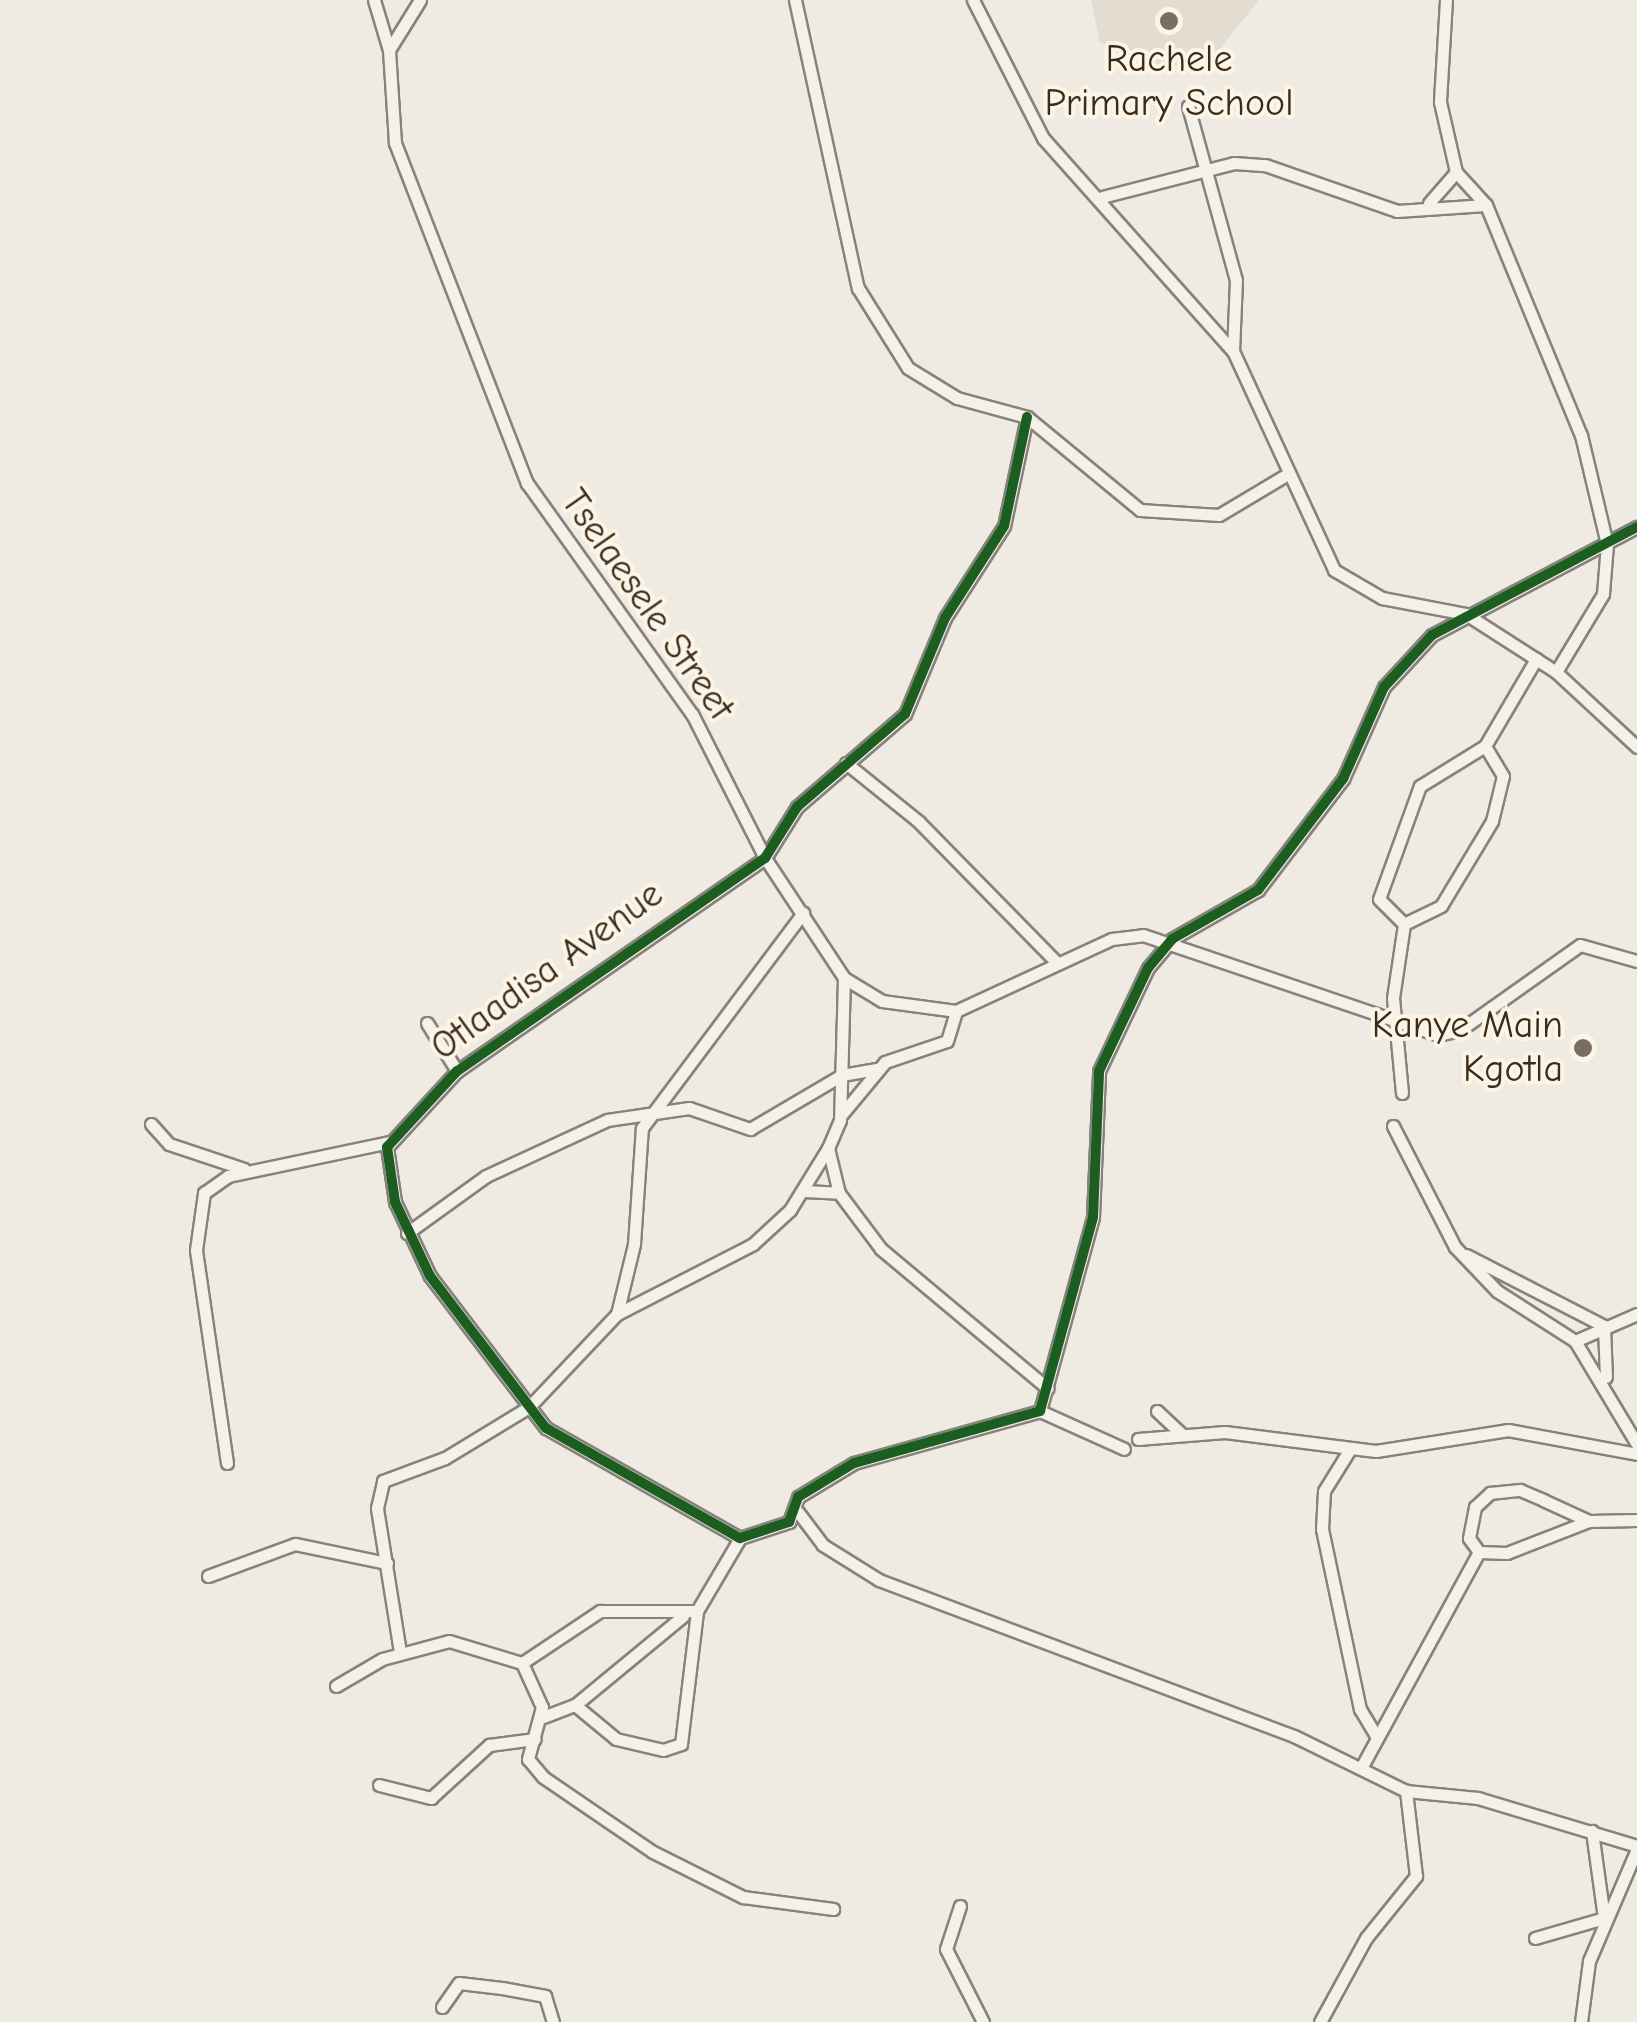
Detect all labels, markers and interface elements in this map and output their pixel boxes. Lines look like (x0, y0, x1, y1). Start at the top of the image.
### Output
marker: Rachele Primary School (1158, 10, 1180, 32)
place label: Rachele Primary School (1045, 37, 1293, 126)
street label: Tselaesele Street (550, 481, 744, 729)
street label: Otlaadisa Avenue (422, 872, 672, 1070)
place label: Kanye Main Kgotla (1372, 1003, 1563, 1092)
marker: Kanye Main Kgotla (1572, 1037, 1594, 1059)

